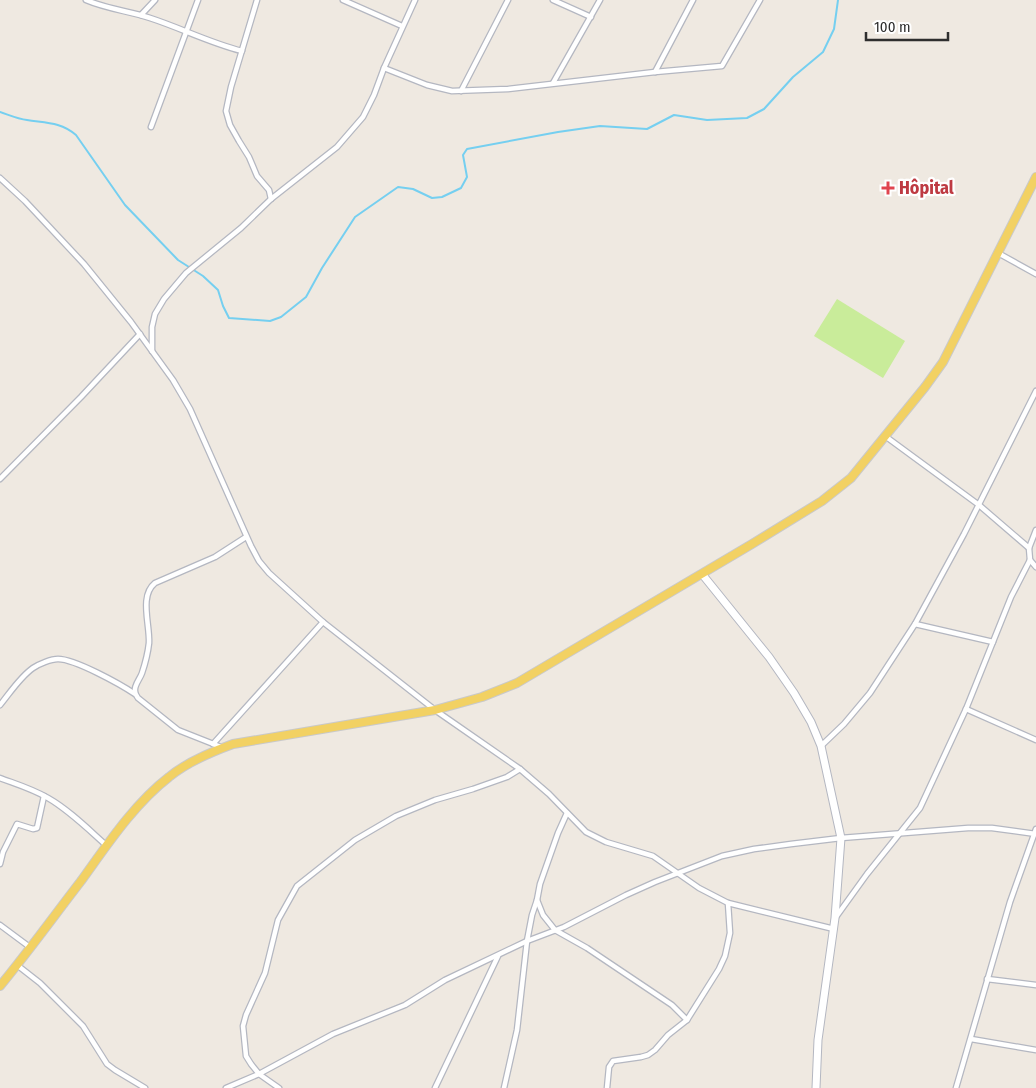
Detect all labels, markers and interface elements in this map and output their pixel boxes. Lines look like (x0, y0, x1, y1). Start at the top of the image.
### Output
scale bar (866, 10, 948, 42)
text: 100 m (874, 18, 911, 36)
place label: Hôpital (899, 177, 954, 199)
marker: Hôpital (881, 181, 895, 195)

